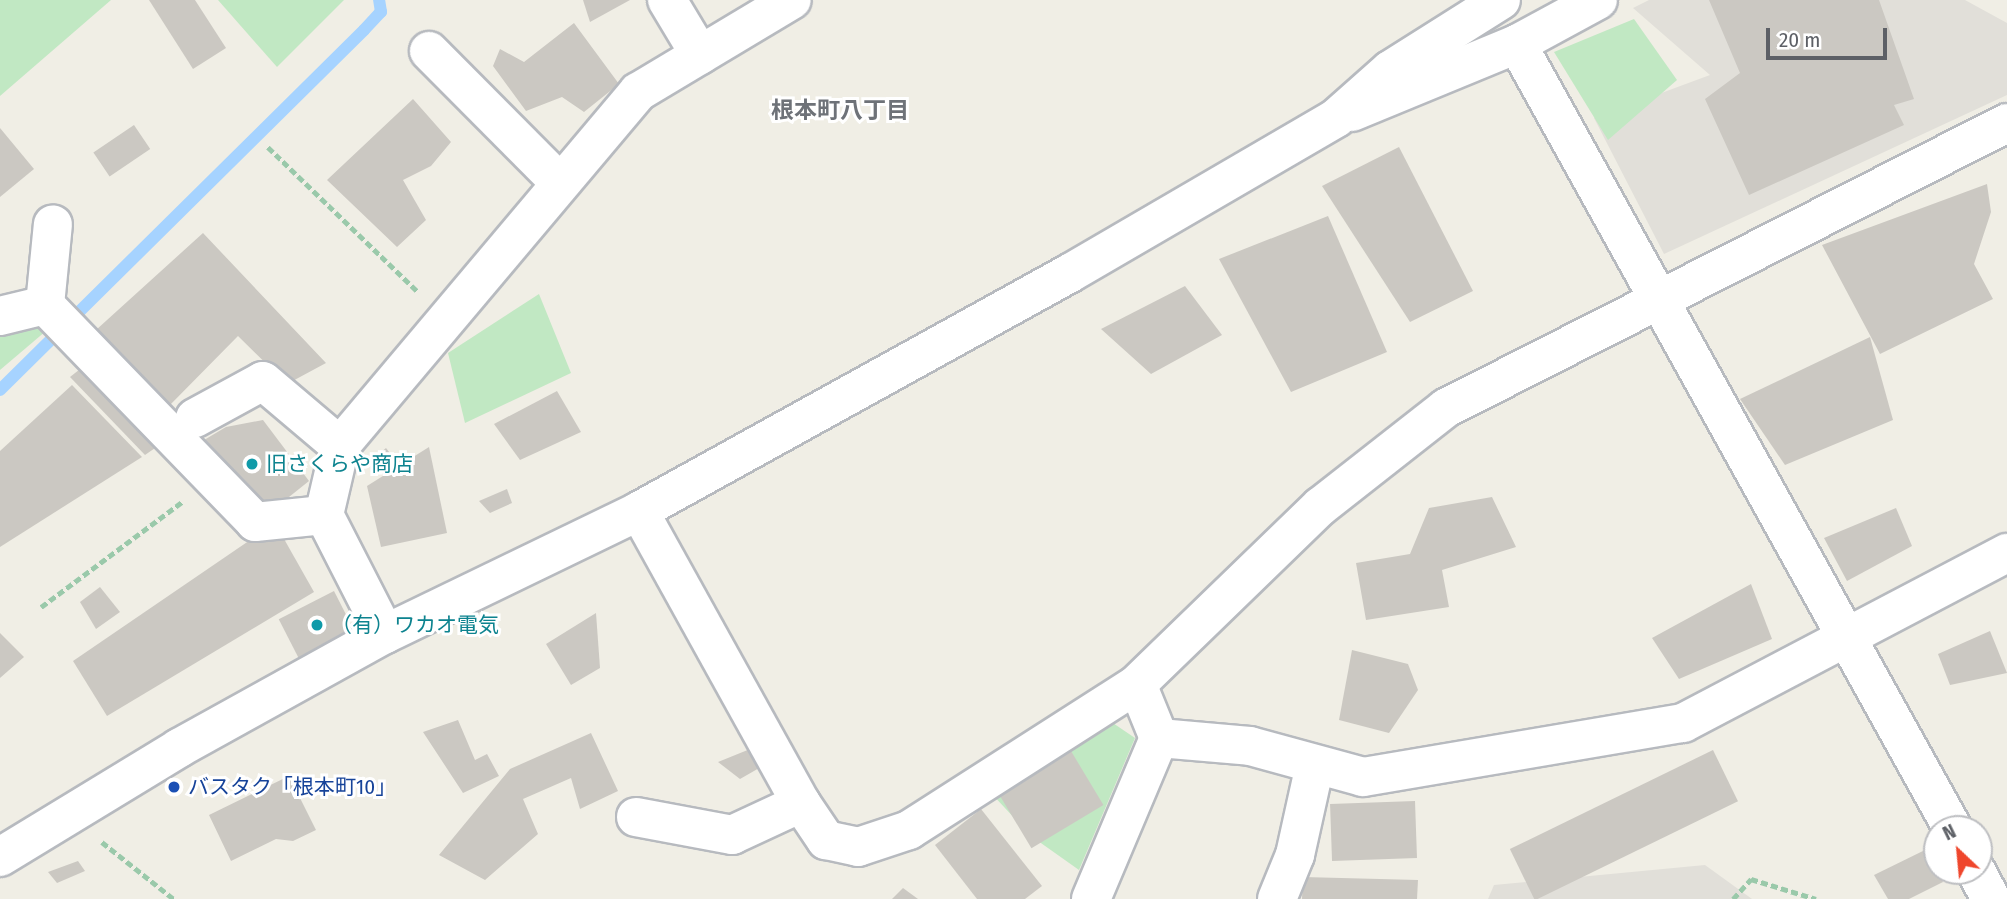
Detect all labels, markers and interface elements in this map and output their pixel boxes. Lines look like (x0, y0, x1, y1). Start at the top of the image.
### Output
scale bar (1769, 14, 1890, 58)
text: 20 m (1779, 27, 1820, 53)
district label: 根本町八丁目 (771, 96, 909, 124)
place label: 旧さくらや商店 (266, 451, 413, 477)
marker: 旧さくらや商店 (244, 456, 260, 472)
place label: （有）ワカオ電気 (331, 612, 499, 638)
marker: （有）ワカオ電気 (309, 617, 325, 633)
place label: バスタク「根本町10」 (188, 774, 396, 800)
marker: バスタク「根本町10」 (166, 779, 182, 795)
north arrow (1923, 815, 1993, 885)
text: N (1939, 820, 1960, 845)

